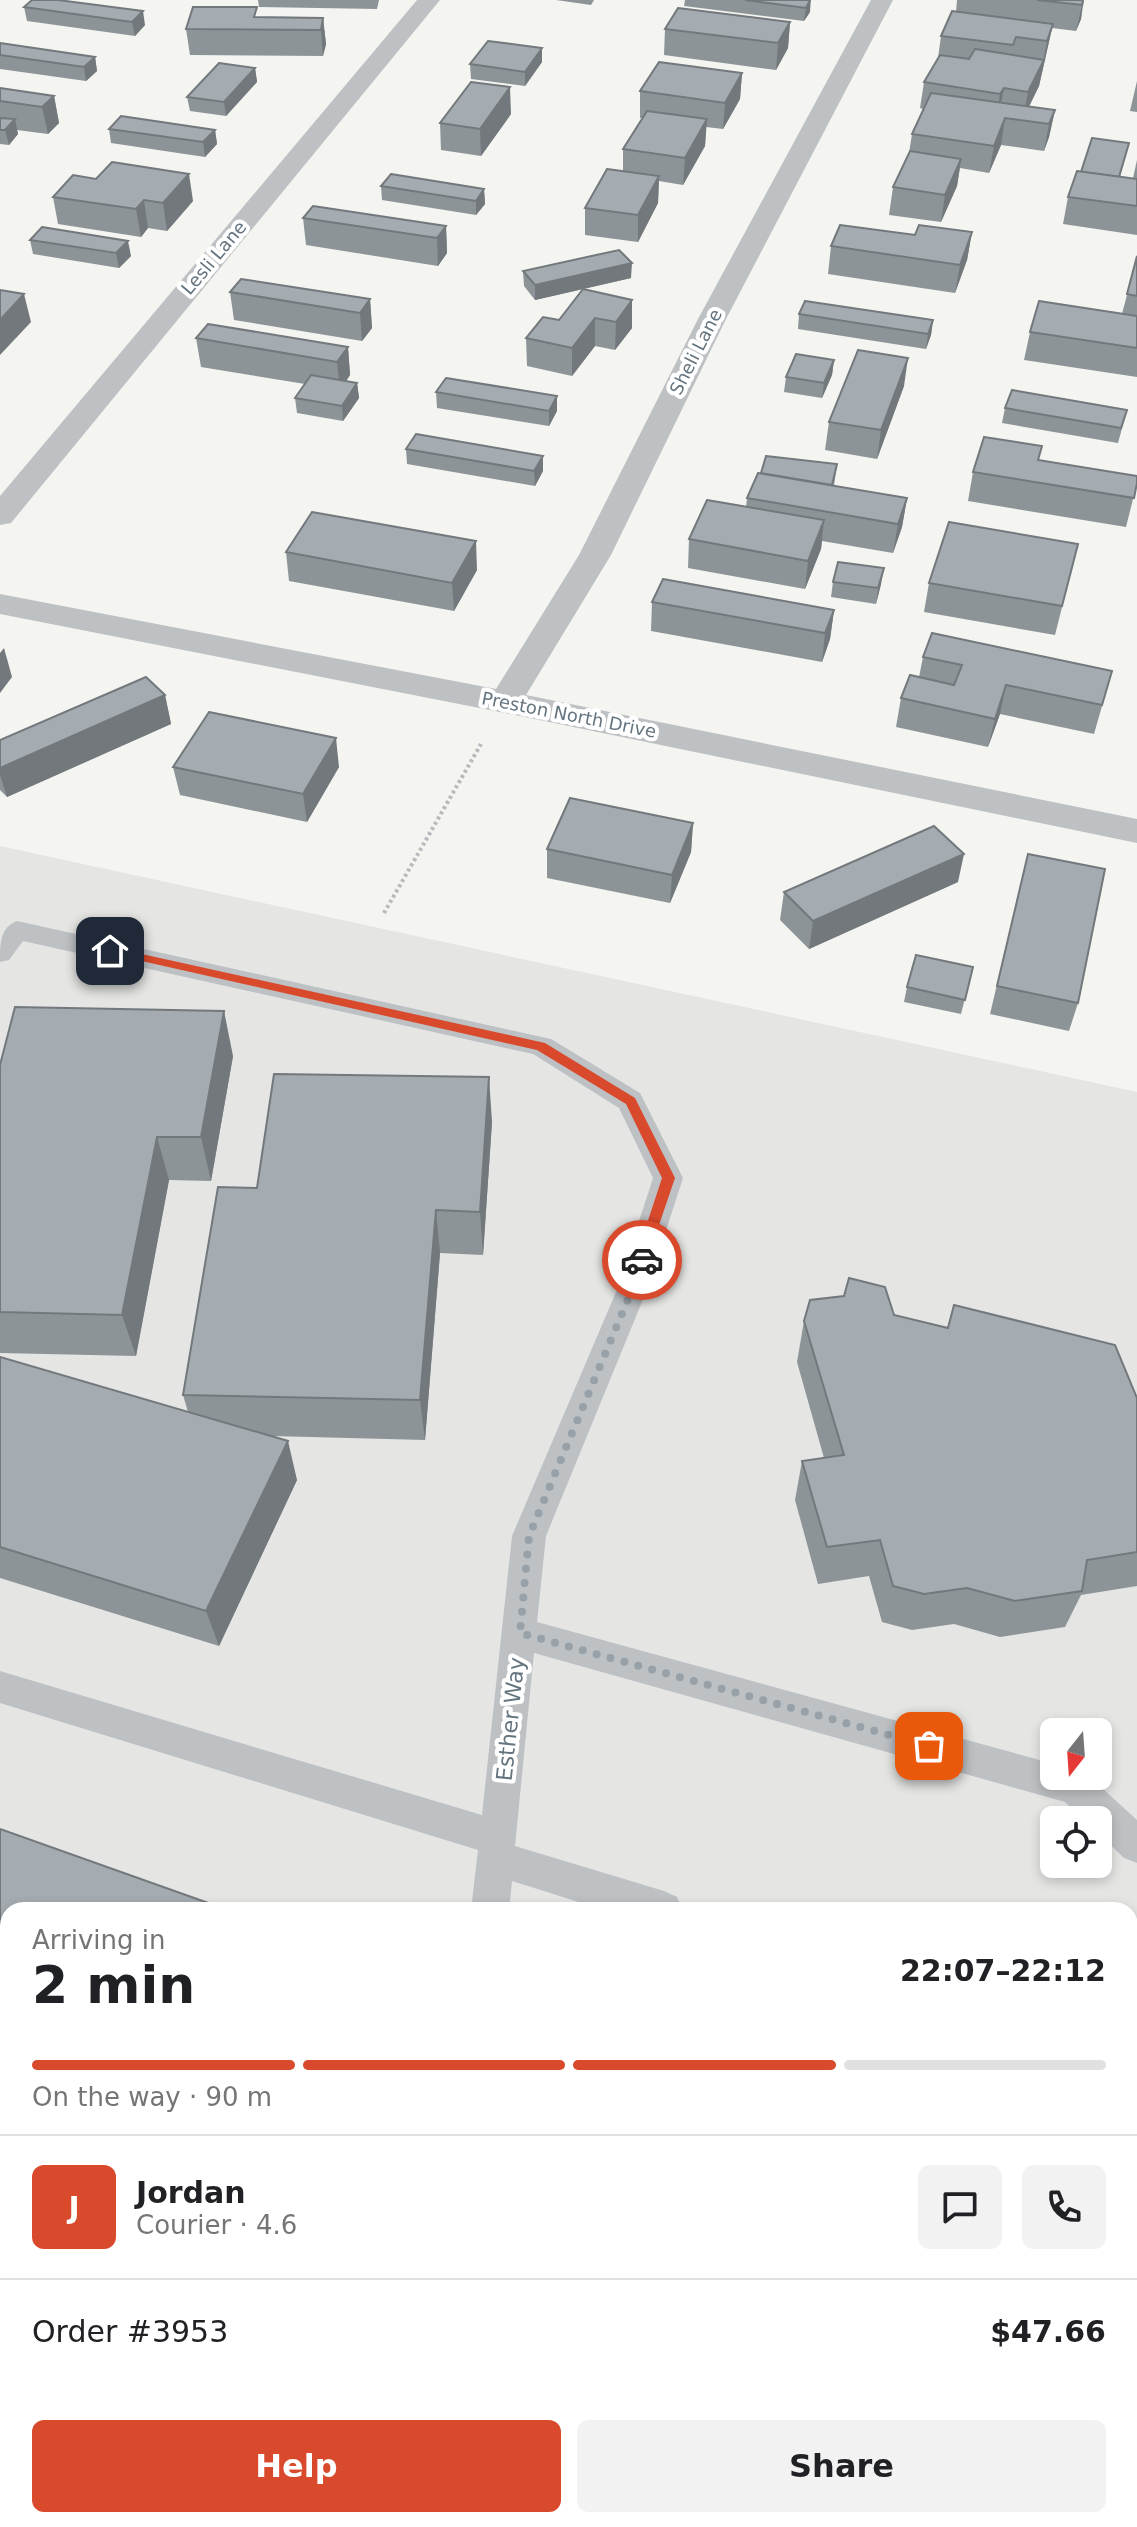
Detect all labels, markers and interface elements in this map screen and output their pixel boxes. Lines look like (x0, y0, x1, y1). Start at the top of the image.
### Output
street label: Lesli Lane (177, 217, 250, 299)
street label: Sheli Lane (665, 305, 726, 398)
street label: Preston North Drive (480, 687, 658, 742)
pin (76, 917, 144, 985)
icon: home (88, 929, 132, 973)
courier (602, 1220, 682, 1300)
icon: car (620, 1238, 664, 1282)
street label: Esther Way (492, 1656, 529, 1782)
pin (895, 1712, 963, 1780)
north arrow (1040, 1718, 1112, 1790)
map controls (1040, 1718, 1112, 1878)
icon: bag (907, 1724, 951, 1768)
button: locate (1040, 1806, 1112, 1878)
text: Arriving in (32, 1925, 166, 1955)
text: 22:07–22:12 (900, 1953, 1106, 1988)
text: 2 min (32, 1955, 195, 2015)
text: On the way · 90 m (32, 2082, 272, 2112)
button: chat (918, 2165, 1002, 2249)
button: phone (1022, 2165, 1106, 2249)
text: Jordan (136, 2175, 246, 2210)
text: J (68, 2190, 80, 2225)
text: Courier · 4.6 (136, 2210, 297, 2240)
text: Order #3953 (32, 2314, 228, 2349)
text: $47.66 (990, 2314, 1106, 2349)
button: Help (32, 2420, 561, 2512)
button: Share (577, 2420, 1106, 2512)

